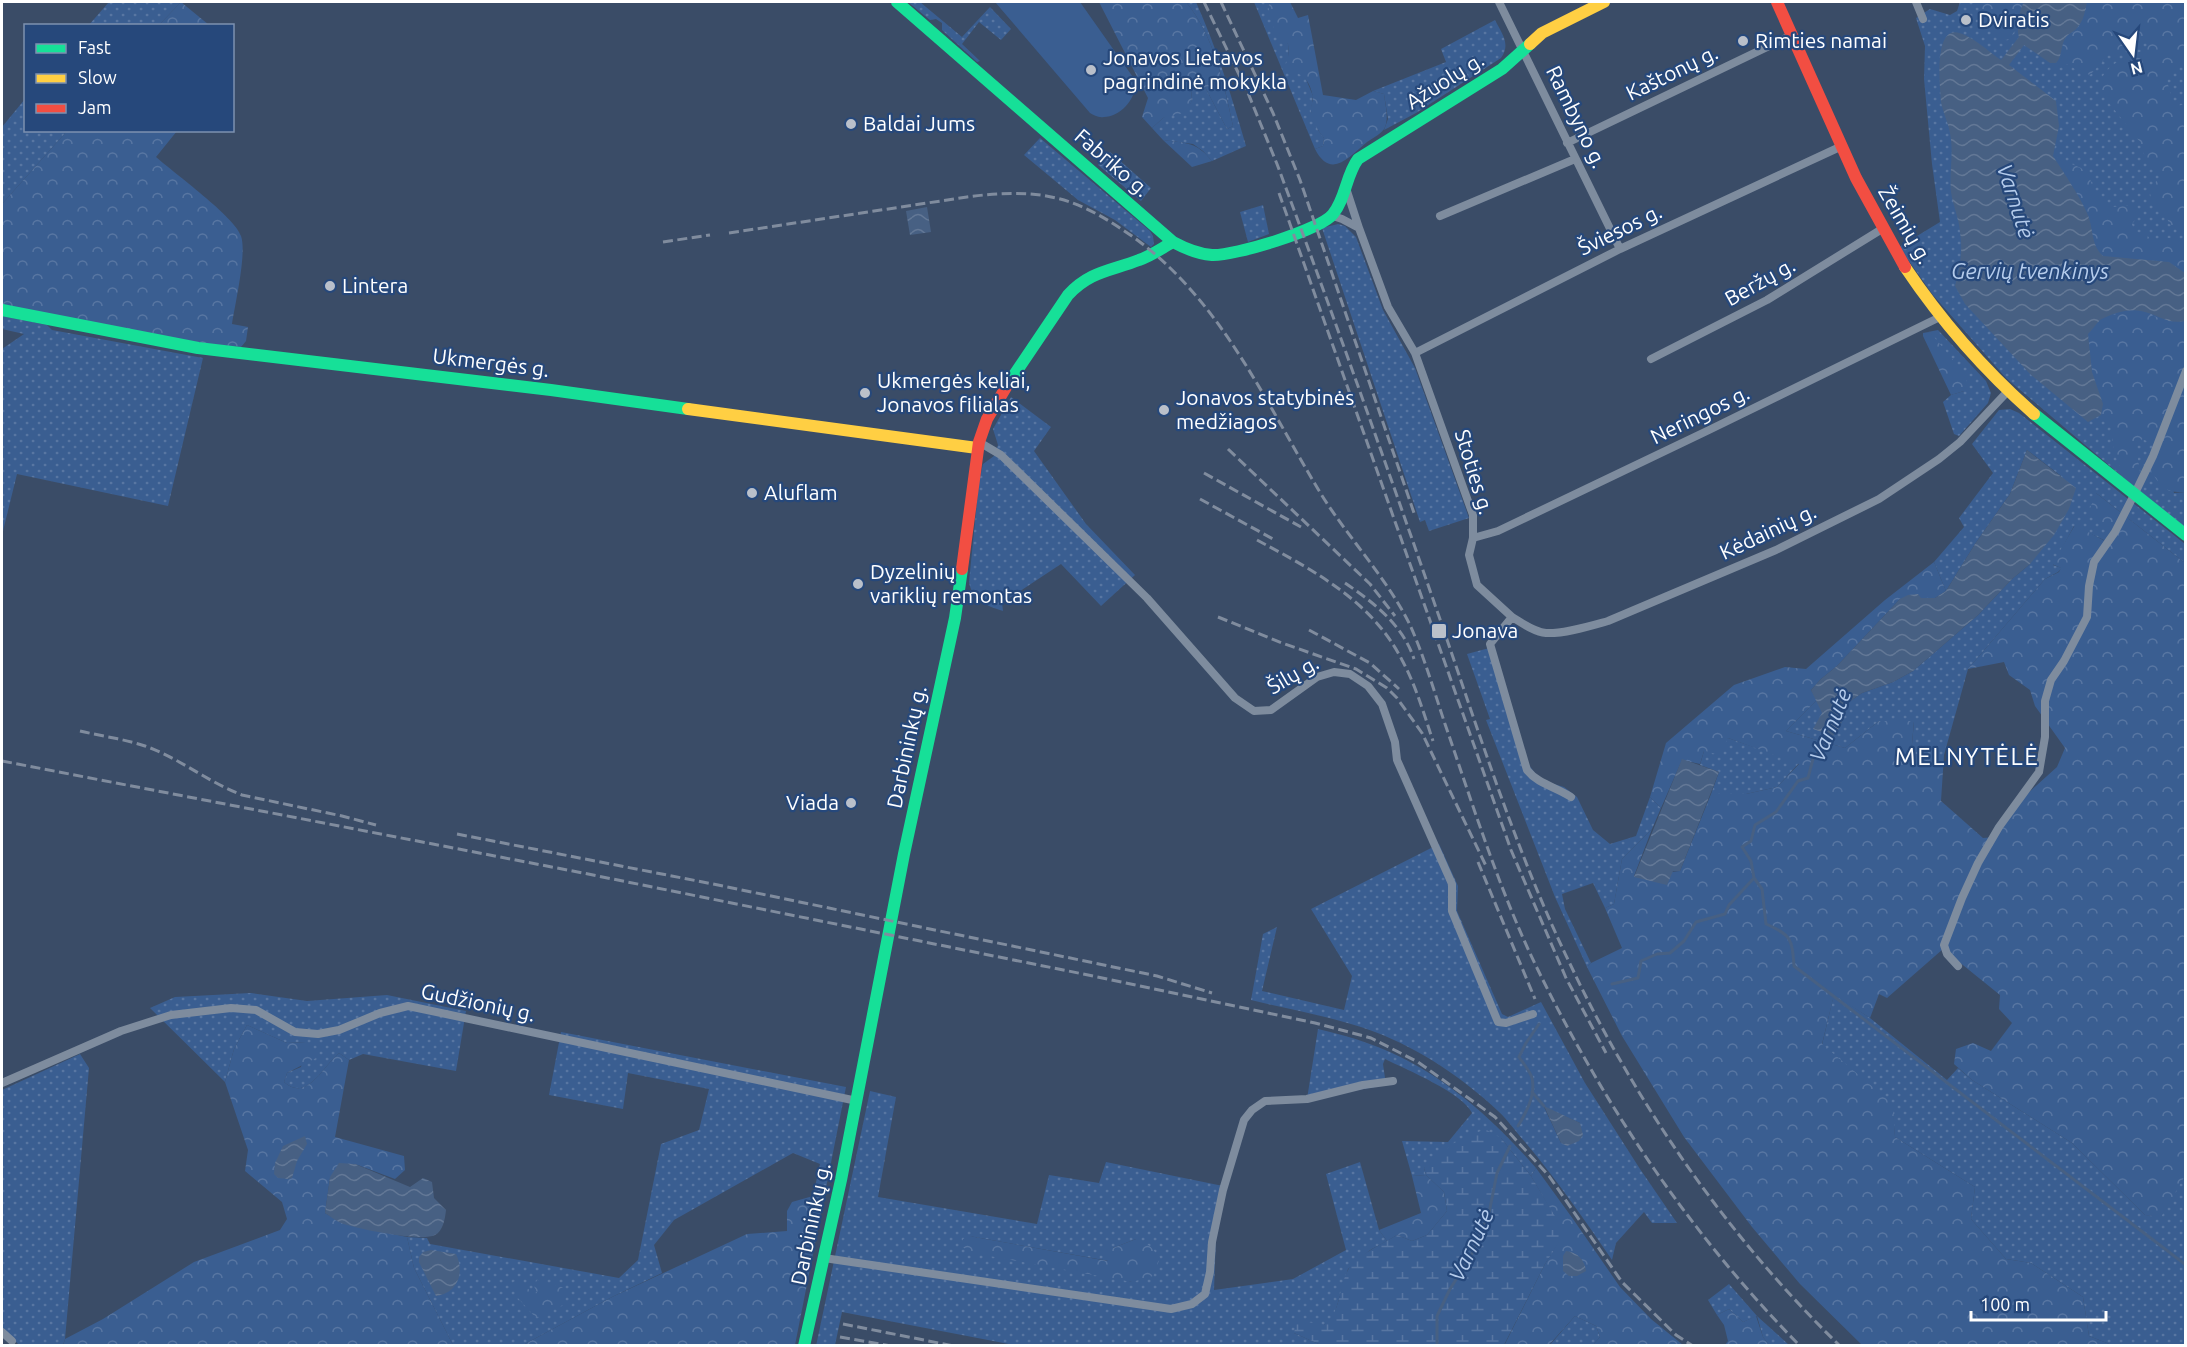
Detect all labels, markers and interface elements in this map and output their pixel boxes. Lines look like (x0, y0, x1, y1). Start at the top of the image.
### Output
place label: Dviratis (1978, 7, 2049, 31)
marker: Dviratis (1959, 13, 1973, 27)
legend (24, 24, 234, 132)
north arrow (2103, 24, 2163, 84)
place label: Rimties namai (1755, 28, 1887, 52)
marker: Rimties namai (1736, 34, 1750, 48)
text: Fast (78, 37, 111, 57)
street label: Kaštonų g. (1622, 40, 1721, 105)
place label: Jonavos Lietavos pagrindinė mokykla (1103, 45, 1287, 93)
street label: Ąžuolų g. (1401, 47, 1488, 114)
text: N (2129, 58, 2145, 79)
street label: Rambyno g. (1542, 62, 1612, 172)
marker: Jonavos Lietavos pagrindinė mokykla (1084, 63, 1098, 77)
text: Slow (78, 67, 117, 87)
text: Jam (78, 97, 112, 117)
place label: Baldai Jums (863, 111, 975, 135)
marker: Baldai Jums (844, 117, 858, 131)
street label: Fabriko g. (1070, 123, 1155, 201)
water label: Varnutė (1993, 160, 2040, 241)
street label: Žeimių g. (1874, 181, 1938, 268)
street label: Šviesos g. (1574, 199, 1665, 260)
street label: Beržų g. (1720, 252, 1799, 310)
water label: Gervių tvenkinys (1951, 258, 2109, 283)
place label: Lintera (342, 273, 408, 297)
marker: Lintera (323, 279, 337, 293)
street label: Ukmergės g. (431, 343, 551, 381)
place label: Ukmergės keliai, Jonavos filialas (877, 368, 1031, 416)
street label: Neringos g. (1646, 380, 1753, 448)
place label: Jonavos statybinės medžiagos (1176, 385, 1354, 433)
marker: Ukmergės keliai, Jonavos filialas (858, 386, 872, 400)
marker: Jonavos statybinės medžiagos (1157, 403, 1171, 417)
street label: Stoties g. (1451, 426, 1499, 517)
place label: Aluflam (764, 480, 838, 504)
marker: Aluflam (745, 486, 759, 500)
street label: Kėdainių g. (1716, 498, 1820, 564)
place label: Dyzelinių variklių remontas (870, 559, 1032, 607)
marker: Dyzelinių variklių remontas (851, 577, 865, 591)
place label: Jonava (1452, 618, 1518, 642)
marker: Jonava (1430, 622, 1448, 640)
street label: Šilų g. (1262, 650, 1323, 698)
street label: Darbininkų g. (881, 683, 931, 810)
water label: Varnutė (1804, 685, 1856, 765)
district label: MELNYTĖLĖ (1895, 743, 2039, 770)
place label: Viada (786, 790, 839, 814)
marker: Viada (844, 796, 858, 810)
street label: Gudžionių g. (419, 978, 538, 1026)
street label: Darbininkų g. (785, 1160, 835, 1287)
water label: Varnutė (1443, 1205, 1498, 1285)
scale bar (1971, 1284, 2106, 1322)
text: 100 m (1980, 1294, 2030, 1314)

